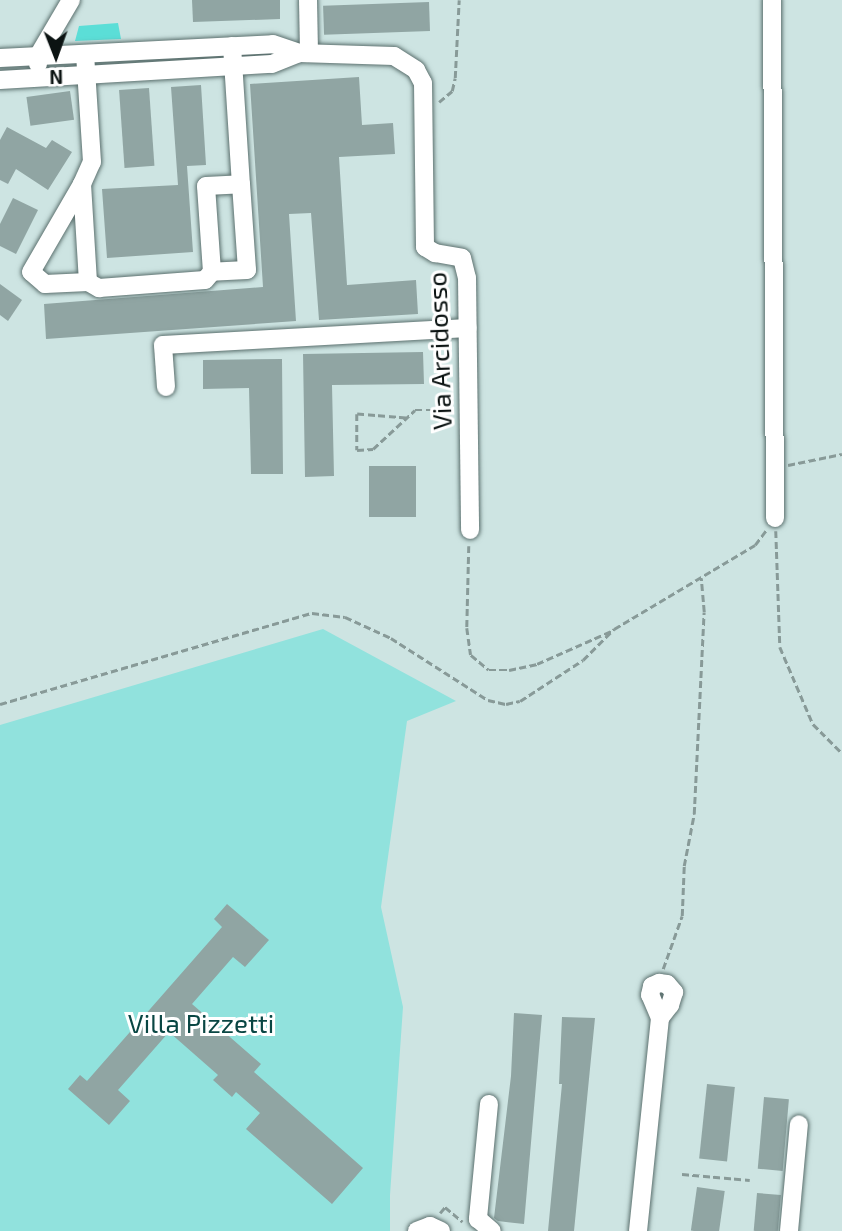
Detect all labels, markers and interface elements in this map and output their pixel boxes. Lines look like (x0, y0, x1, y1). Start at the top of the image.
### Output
north arrow (21, 21, 91, 91)
text: N (49, 66, 63, 89)
street label: Via Arcidosso (421, 271, 457, 431)
park label: Villa Pizzetti (128, 1007, 274, 1039)

